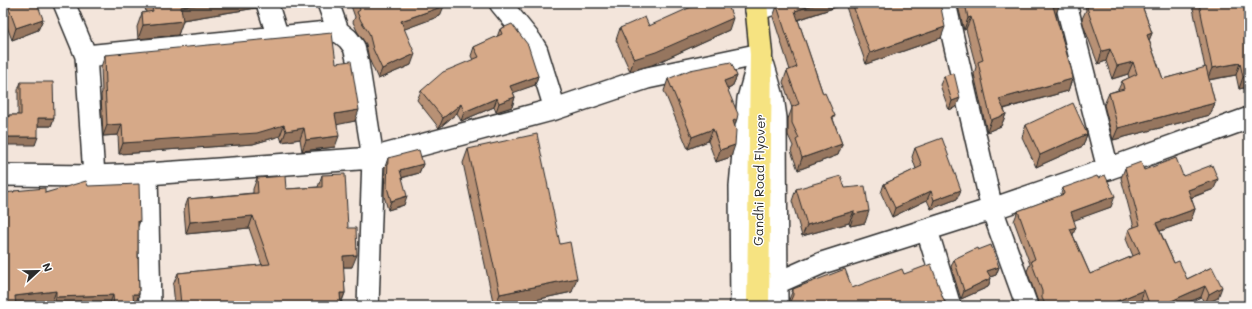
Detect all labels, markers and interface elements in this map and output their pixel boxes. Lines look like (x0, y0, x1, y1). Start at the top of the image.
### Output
street label: Gandhi Road Flyover (749, 114, 768, 246)
north arrow (18, 251, 58, 291)
text: N (39, 260, 56, 274)

